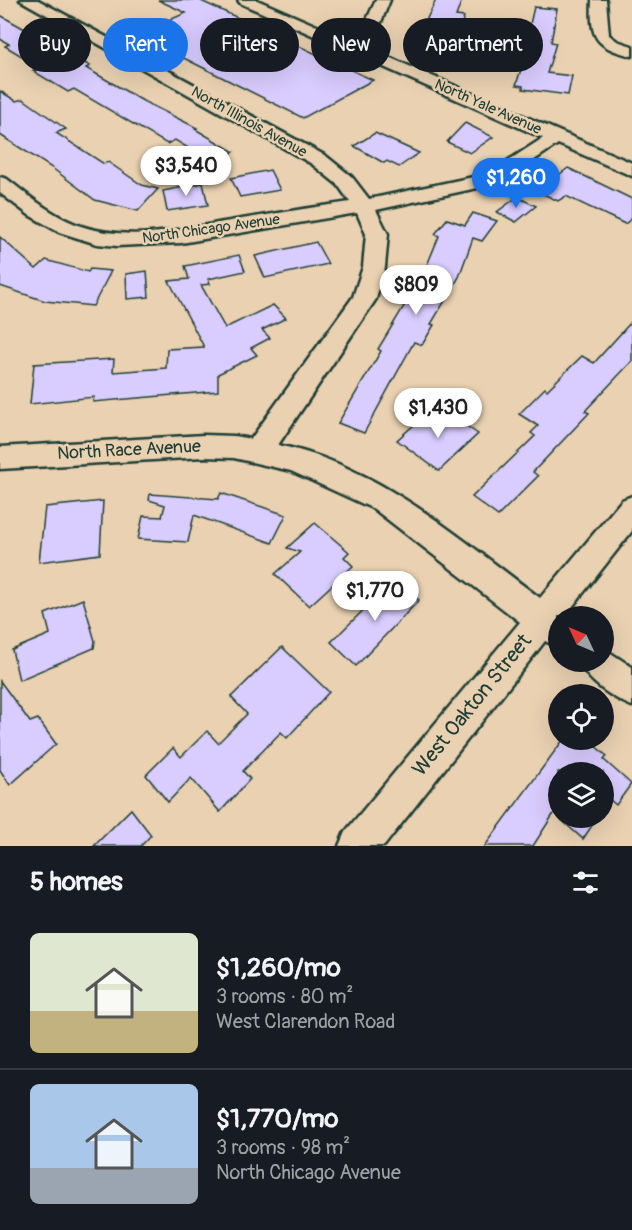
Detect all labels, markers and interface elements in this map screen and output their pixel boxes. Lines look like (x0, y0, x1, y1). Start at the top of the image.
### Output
chip: Buy (18, 18, 91, 72)
chip: Rent (103, 18, 188, 72)
chip: Filters (200, 18, 299, 72)
chip: New (311, 18, 391, 72)
chip: Apartment (403, 18, 543, 72)
street label: North Yale Avenue (431, 75, 545, 139)
street label: North Illinois Avenue (188, 82, 311, 162)
pin: $3,540 (137, 146, 235, 197)
text: $3,540 (154, 153, 218, 178)
pin: $1,260 (467, 158, 565, 209)
text: $1,260 (486, 165, 546, 190)
street label: North Chicago Avenue (141, 210, 282, 248)
pin: $809 (380, 265, 452, 316)
text: $809 (394, 272, 438, 297)
pin: $1,430 (389, 388, 487, 439)
text: $1,430 (408, 395, 468, 420)
street label: North Race Avenue (57, 435, 202, 465)
pin: $1,770 (326, 571, 424, 622)
text: $1,770 (346, 578, 404, 603)
north arrow (548, 606, 614, 672)
map controls (548, 606, 614, 828)
street label: West Oakton Street (406, 628, 538, 782)
button: locate (548, 684, 614, 750)
button: layers (548, 762, 614, 828)
text: 5 homes (30, 866, 123, 898)
icon: filters (569, 866, 602, 899)
text: $1,260/mo (216, 952, 341, 984)
icon: home (78, 957, 150, 1029)
text: 3 rooms · 80 m² (216, 984, 353, 1009)
text: West Clarendon Road (216, 1009, 395, 1034)
text: $1,770/mo (216, 1103, 339, 1135)
icon: home (78, 1108, 150, 1180)
text: 3 rooms · 98 m² (216, 1135, 350, 1160)
text: North Chicago Avenue (216, 1160, 401, 1185)

